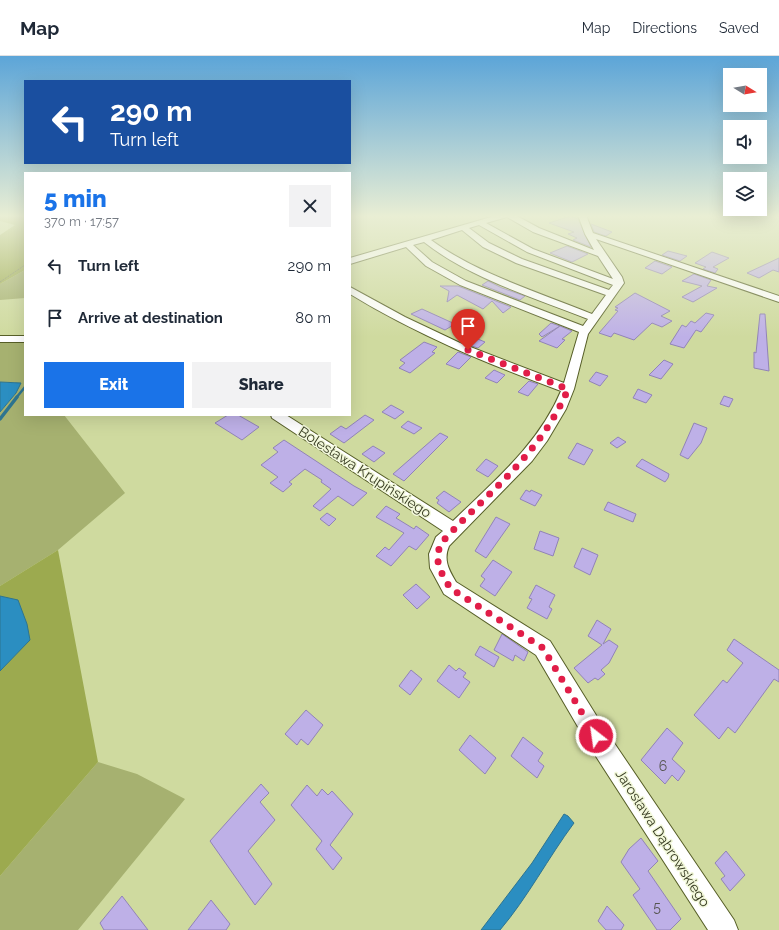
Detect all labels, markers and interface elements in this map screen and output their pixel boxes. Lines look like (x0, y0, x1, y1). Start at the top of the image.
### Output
text: Map (20, 17, 59, 39)
text: Map (582, 20, 610, 36)
text: Directions (632, 20, 697, 36)
text: Saved (719, 20, 759, 36)
north arrow (723, 68, 767, 112)
map controls (723, 68, 767, 216)
text: 290 m (110, 95, 192, 128)
icon: left (44, 96, 96, 148)
button: sound (723, 120, 767, 164)
text: Turn left (110, 129, 179, 150)
button: layers (723, 172, 767, 216)
text: 5 min (44, 184, 107, 213)
button: close (289, 185, 331, 227)
text: 370 m · 17:57 (44, 214, 119, 229)
icon: left (44, 255, 66, 277)
text: Turn left (78, 257, 139, 275)
text: 290 m (288, 257, 331, 275)
icon: arrive (44, 307, 66, 329)
text: Arrive at destination (78, 309, 223, 327)
text: 80 m (295, 309, 331, 327)
pin (451, 309, 485, 350)
icon: arrive (457, 315, 479, 337)
button: Exit (44, 362, 184, 408)
button: Share (192, 362, 331, 408)
street label: Bolesława Krupińskiego (296, 423, 434, 521)
position arrow (575, 715, 617, 757)
house number: 6 (659, 758, 667, 774)
street label: Jarosława Dąbrowskiego (613, 766, 713, 910)
house number: 5 (653, 899, 661, 915)

